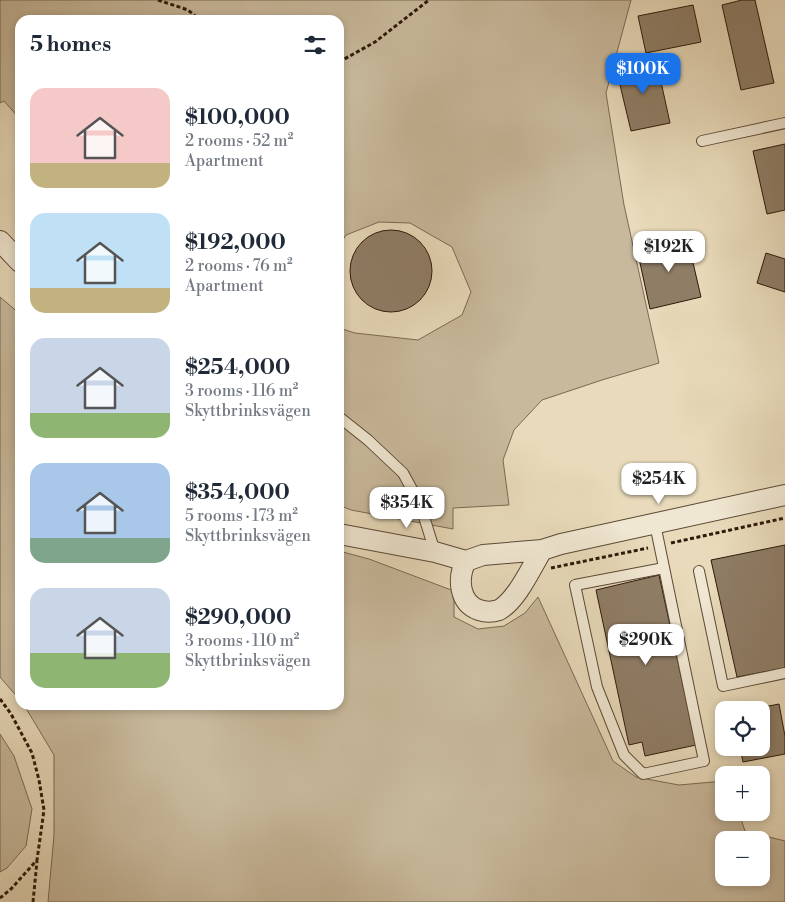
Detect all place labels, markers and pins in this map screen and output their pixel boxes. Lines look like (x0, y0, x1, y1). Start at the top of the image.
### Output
pin: $100K (608, 52, 678, 95)
pin: $192K (634, 230, 704, 273)
pin: $254K (624, 462, 694, 505)
pin: $354K (372, 486, 442, 529)
pin: $290K (611, 624, 681, 666)

